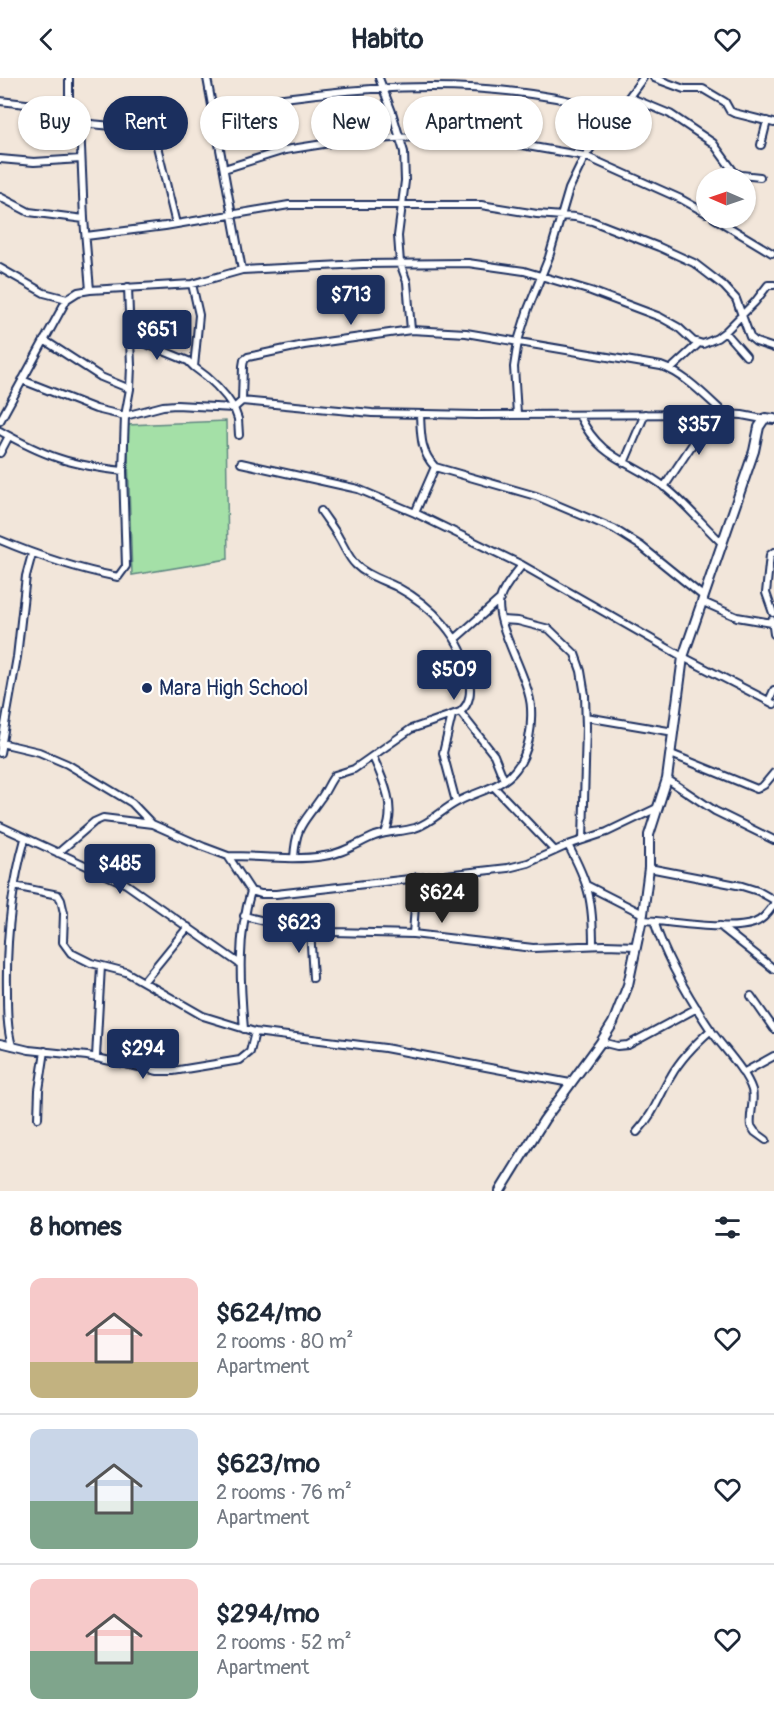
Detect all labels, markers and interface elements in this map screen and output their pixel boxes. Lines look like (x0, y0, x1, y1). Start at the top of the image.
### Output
icon: back (30, 23, 63, 56)
text: Habito (350, 23, 424, 56)
icon: heart (711, 23, 744, 56)
chip: Buy (18, 96, 91, 150)
chip: Rent (103, 96, 188, 150)
chip: Filters (200, 96, 299, 150)
chip: New (311, 96, 391, 150)
chip: Apartment (403, 96, 543, 150)
chip: House (555, 96, 652, 150)
north arrow (696, 168, 756, 228)
map controls (696, 168, 756, 228)
pin: $713 (315, 275, 387, 326)
text: $713 (331, 282, 371, 307)
pin: $651 (121, 310, 193, 361)
text: $651 (136, 317, 178, 342)
pin: $357 (663, 405, 735, 456)
text: $357 (677, 412, 721, 437)
pin: $509 (418, 650, 490, 701)
text: $509 (431, 657, 477, 682)
place label: Mara High School (159, 675, 308, 702)
marker: Mara High School (140, 681, 154, 695)
pin: $485 (84, 844, 156, 895)
text: $485 (98, 851, 142, 876)
pin: $624 (406, 873, 478, 924)
text: $624 (419, 880, 465, 905)
pin: $623 (263, 903, 335, 954)
text: $623 (277, 910, 321, 935)
pin: $294 (107, 1029, 179, 1080)
text: $294 (121, 1036, 165, 1061)
text: 8 homes (30, 1211, 122, 1243)
icon: filters (711, 1211, 744, 1244)
text: $624/mo (216, 1297, 321, 1329)
icon: home (78, 1302, 150, 1374)
icon: heart (711, 1322, 744, 1355)
text: 2 rooms · 80 m² (216, 1329, 353, 1354)
text: Apartment (216, 1354, 309, 1379)
text: $623/mo (216, 1448, 320, 1480)
icon: home (78, 1453, 150, 1525)
icon: heart (711, 1473, 744, 1506)
text: 2 rooms · 76 m² (216, 1480, 352, 1505)
text: Apartment (216, 1505, 309, 1530)
text: $294/mo (216, 1598, 319, 1630)
icon: home (78, 1603, 150, 1675)
icon: heart (711, 1623, 744, 1656)
text: 2 rooms · 52 m² (216, 1630, 352, 1655)
text: Apartment (216, 1655, 309, 1680)

